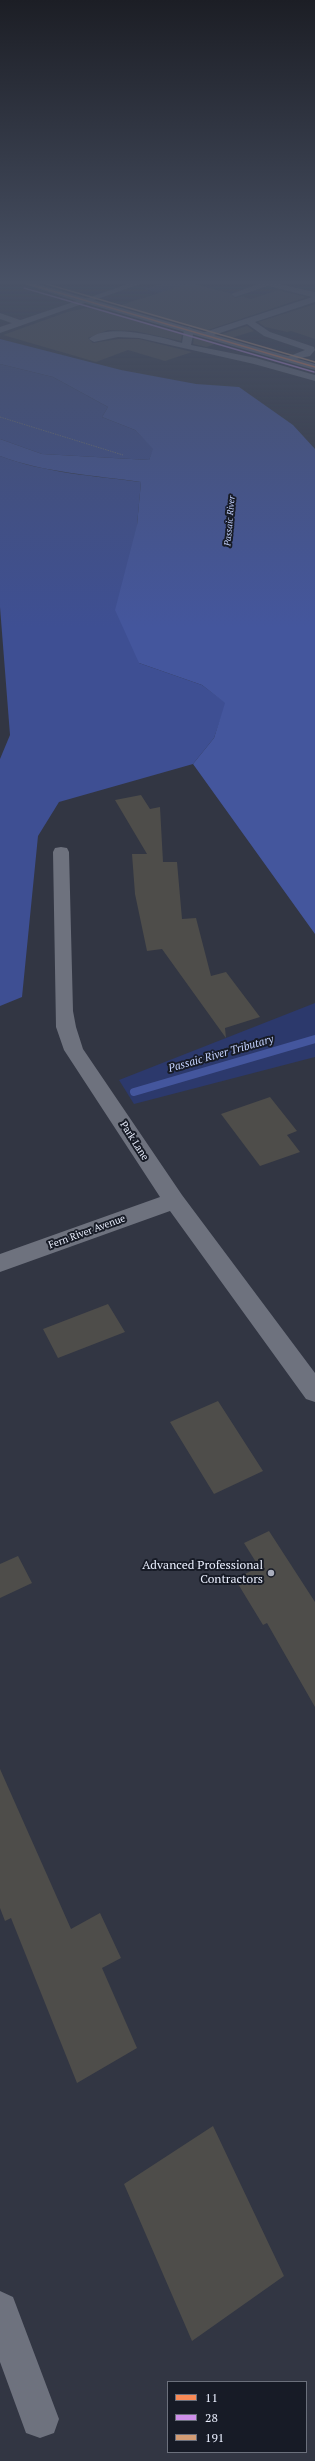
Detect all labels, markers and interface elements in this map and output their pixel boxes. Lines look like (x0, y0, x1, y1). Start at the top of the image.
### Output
water label: Passaic River (222, 495, 238, 547)
water label: Passaic River Tributary (167, 1033, 275, 1075)
street label: Park Lane (117, 1119, 151, 1163)
street label: Fern River Avenue (47, 1213, 127, 1251)
place label: Advanced Professional Contractors (142, 1559, 263, 1587)
marker: Advanced Professional Contractors (266, 1568, 276, 1578)
legend (167, 2381, 307, 2453)
text: 11 (205, 2390, 218, 2405)
text: 28 (205, 2410, 218, 2425)
text: 191 (205, 2430, 224, 2445)

